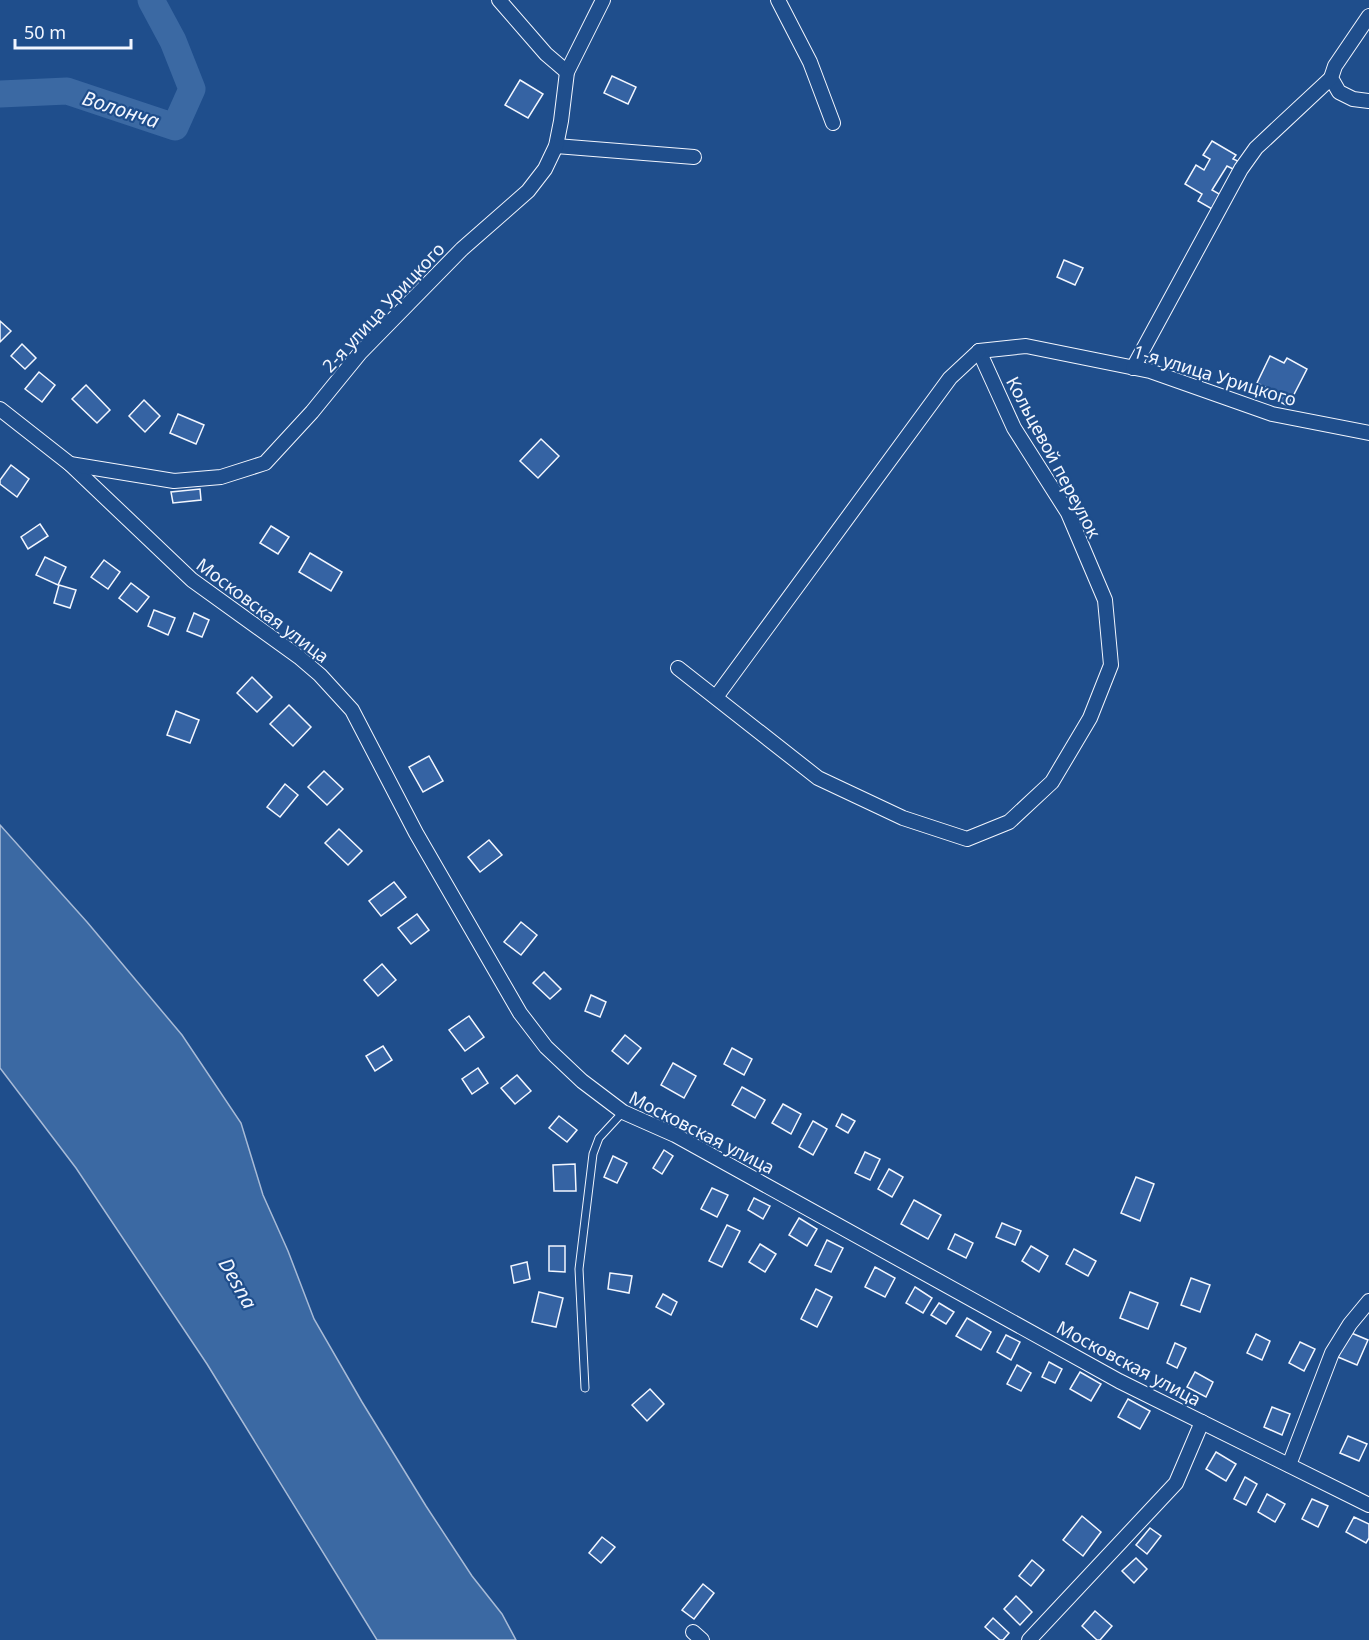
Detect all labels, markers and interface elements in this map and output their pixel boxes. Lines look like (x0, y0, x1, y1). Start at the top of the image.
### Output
scale bar (15, 12, 130, 50)
text: 50 m (24, 20, 66, 44)
water label: Волонча (79, 84, 163, 134)
street label: 2-я улица Урицкого (317, 237, 449, 377)
street label: 1-я улица Урицкого (1131, 339, 1299, 411)
street label: Кольцевой переулок (1001, 372, 1107, 542)
street label: Московская улица (192, 552, 334, 668)
street label: Московская улица (625, 1085, 779, 1179)
water label: Desna (213, 1252, 263, 1314)
street label: Московская улица (1053, 1315, 1205, 1411)

